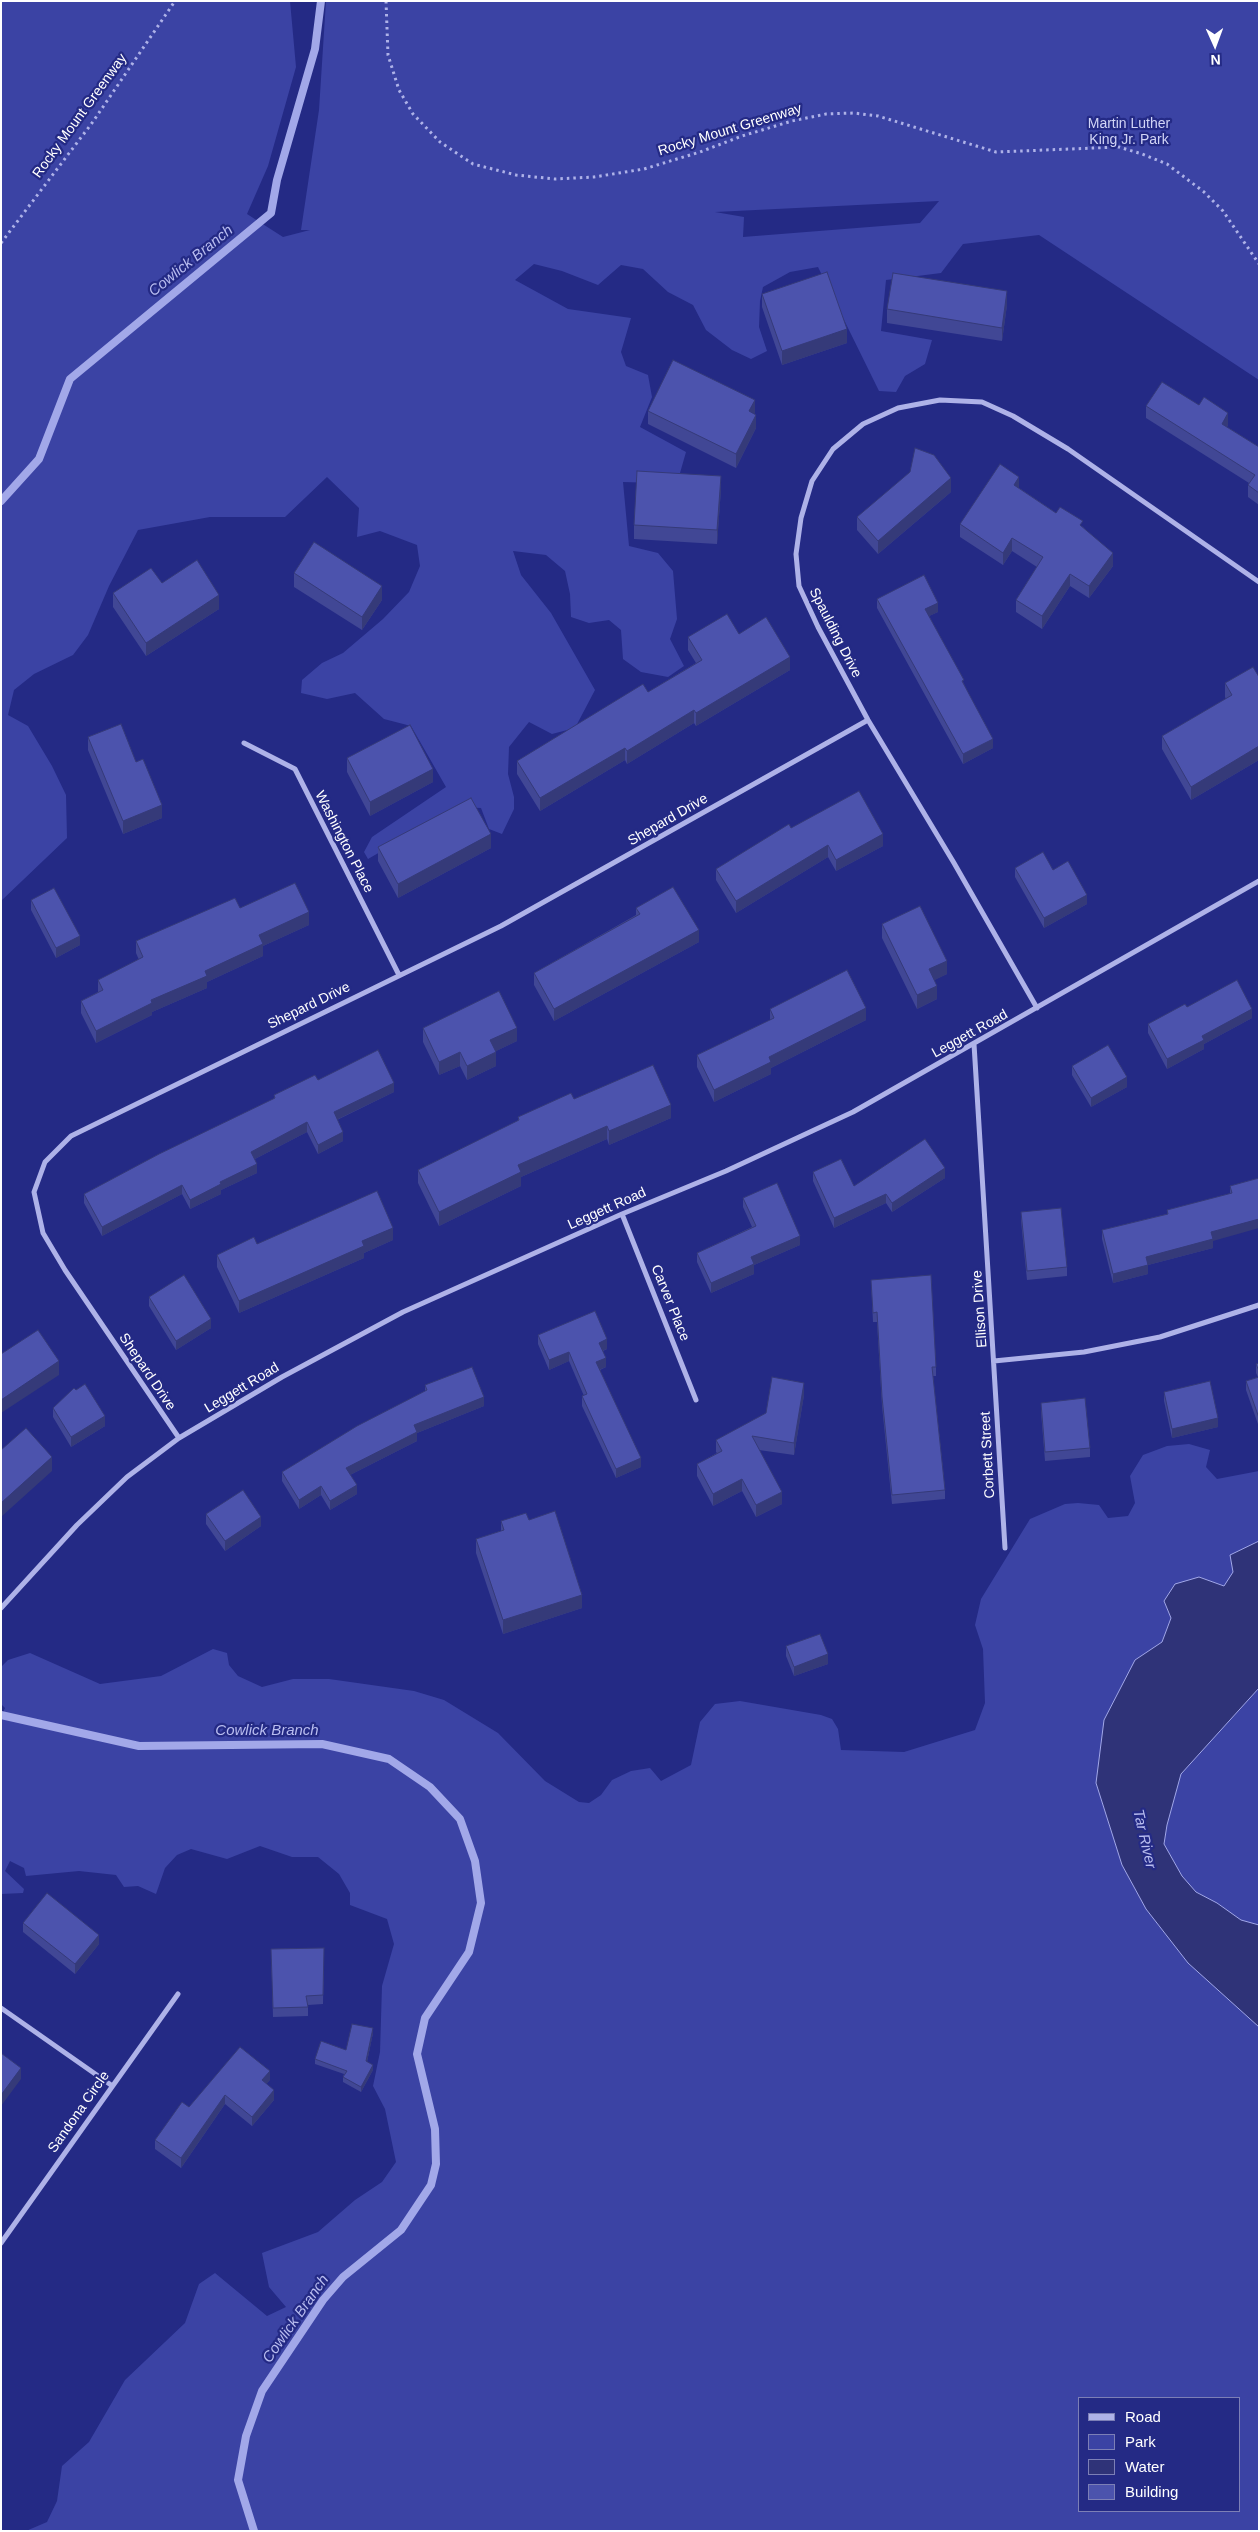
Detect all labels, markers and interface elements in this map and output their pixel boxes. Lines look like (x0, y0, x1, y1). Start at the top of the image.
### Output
north arrow (1190, 20, 1240, 70)
street label: Rocky Mount Greenway (29, 51, 131, 181)
text: N (1210, 52, 1221, 68)
street label: Rocky Mount Greenway (656, 100, 804, 160)
park label: Martin Luther King Jr. Park (1088, 116, 1170, 148)
water label: Cowlick Branch (145, 221, 237, 301)
street label: Spaulding Drive (805, 585, 865, 681)
street label: Washington Place (311, 788, 377, 896)
street label: Shepard Drive (625, 790, 711, 850)
street label: Shepard Drive (265, 979, 353, 1033)
street label: Leggett Road (929, 1006, 1011, 1062)
street label: Leggett Road (565, 1184, 649, 1234)
street label: Carver Place (647, 1262, 693, 1344)
street label: Ellison Drive (969, 1270, 991, 1348)
street label: Shepard Drive (115, 1330, 179, 1414)
street label: Leggett Road (202, 1359, 282, 1417)
street label: Corbett Street (977, 1411, 999, 1499)
water label: Cowlick Branch (215, 1722, 319, 1740)
water label: Tar River (1128, 1808, 1160, 1870)
street label: Sandona Circle (45, 2068, 113, 2156)
water label: Cowlick Branch (259, 2272, 333, 2366)
legend (1078, 2397, 1240, 2512)
text: Road (1125, 2408, 1161, 2425)
text: Park (1125, 2433, 1156, 2450)
text: Water (1125, 2458, 1164, 2475)
text: Building (1125, 2483, 1178, 2500)

